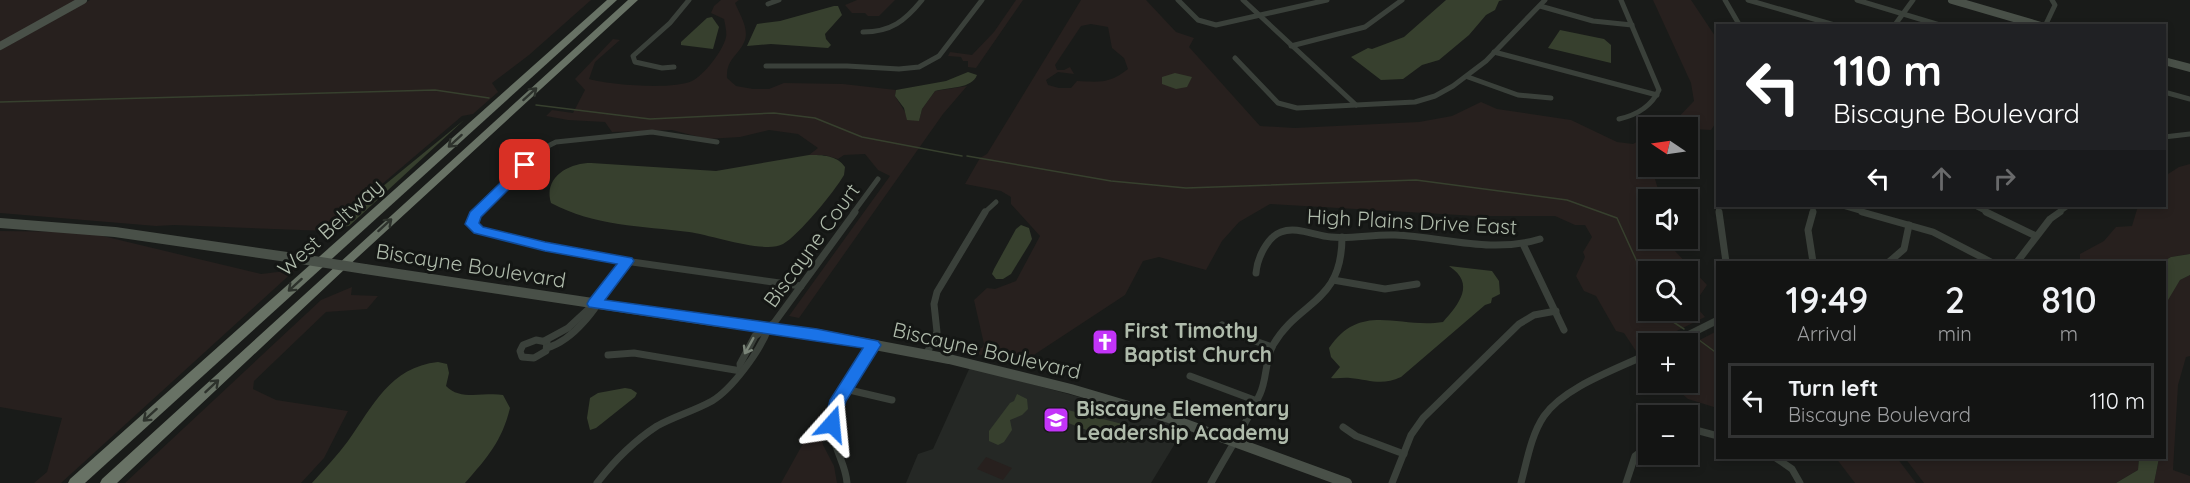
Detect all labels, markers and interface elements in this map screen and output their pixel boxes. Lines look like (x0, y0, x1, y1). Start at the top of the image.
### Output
text: 110 m (1833, 44, 1942, 97)
icon: left (1734, 48, 1812, 126)
one-way arrow (522, 87, 537, 101)
text: Biscayne Boulevard (1833, 96, 2080, 130)
north arrow (1638, 117, 1698, 177)
map controls (1638, 117, 1698, 465)
one-way arrow (448, 134, 463, 148)
pin (499, 139, 550, 190)
icon: arrive (508, 148, 541, 181)
icon: left (1862, 162, 1895, 195)
icon: ahead (1925, 162, 1958, 195)
icon: right (1988, 162, 2021, 195)
street label: West Beltway (272, 173, 388, 281)
street label: Biscayne Court (757, 178, 865, 312)
button: sound (1638, 189, 1698, 249)
street label: High Plains Drive East (1306, 203, 1518, 239)
one-way arrow (378, 218, 393, 232)
street label: Biscayne Boulevard (374, 237, 568, 293)
button: search (1638, 261, 1698, 321)
text: 19:49 (1785, 277, 1868, 322)
text: 2 (1945, 277, 1965, 322)
text: 810 (2041, 277, 2097, 322)
one-way arrow (287, 278, 302, 292)
street label: Biscayne Boulevard (890, 316, 1084, 384)
place label: First Timothy Baptist Church (1124, 317, 1272, 367)
text: Arrival (1797, 321, 1857, 346)
text: min (1938, 321, 1972, 346)
text: m (2060, 321, 2078, 346)
church icon: First Timothy Baptist Church (1090, 327, 1120, 357)
button: + (1638, 333, 1698, 393)
one-way arrow (743, 337, 755, 354)
text: Turn left (1788, 374, 1878, 402)
one-way arrow (204, 379, 219, 394)
icon: left (1737, 384, 1770, 417)
text: 110 m (2090, 387, 2145, 415)
position arrow (800, 392, 864, 456)
place label: Biscayne Elementary Leadership Academy (1076, 395, 1289, 445)
text: Biscayne Boulevard (1788, 402, 1971, 427)
school or university icon: Biscayne Elementary Leadership Academy (1041, 405, 1071, 435)
button: − (1638, 405, 1698, 465)
one-way arrow (142, 408, 157, 423)

